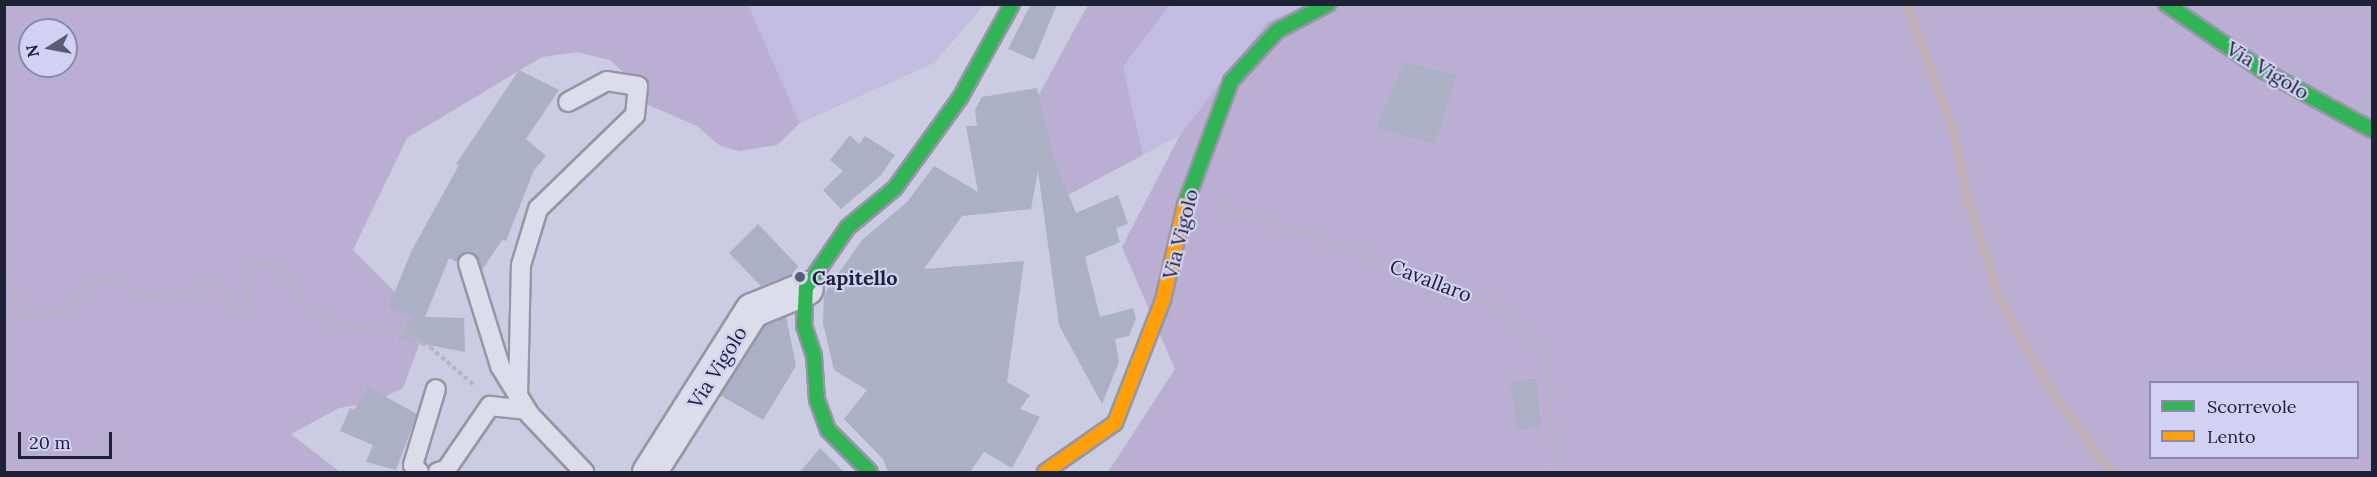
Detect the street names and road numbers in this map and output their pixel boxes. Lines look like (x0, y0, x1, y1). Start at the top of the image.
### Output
street label: Via Vigolo (2222, 36, 2314, 104)
street label: Via Vigolo (1157, 186, 1203, 282)
street label: Cavallaro (1387, 253, 1475, 307)
street label: Via Vigolo (682, 322, 752, 412)

